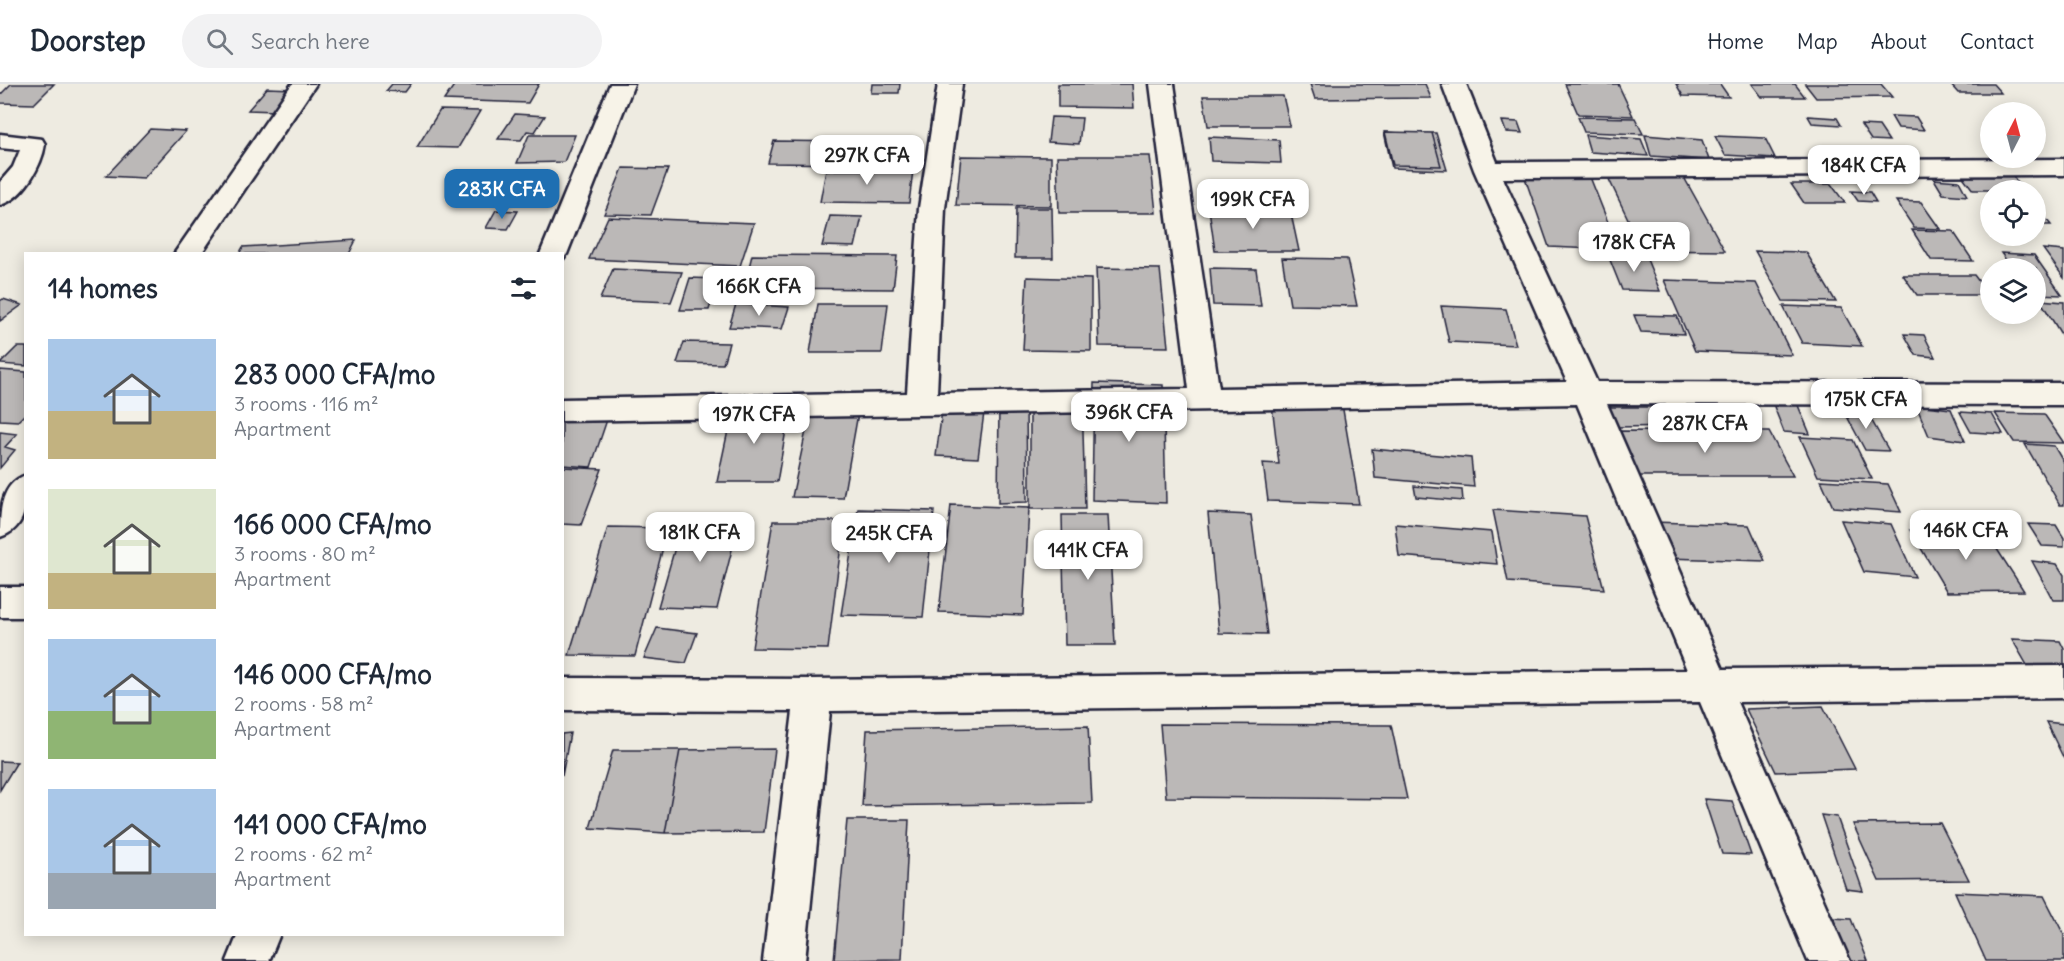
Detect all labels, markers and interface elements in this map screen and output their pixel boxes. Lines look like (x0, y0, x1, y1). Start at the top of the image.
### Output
search box (182, 14, 602, 68)
text: Doorstep (30, 23, 146, 59)
icon: search (203, 25, 236, 58)
text: Search here (251, 27, 370, 55)
text: Home (1707, 28, 1764, 55)
text: Map (1797, 28, 1838, 55)
text: About (1871, 28, 1927, 55)
text: Contact (1960, 28, 2034, 55)
north arrow (1980, 102, 2046, 168)
map controls (1980, 102, 2046, 324)
pin: 297K CFA (805, 135, 929, 186)
text: 297K CFA (824, 142, 910, 167)
pin: 184K CFA (1802, 145, 1926, 196)
text: 184K CFA (1822, 152, 1906, 177)
pin: 283K CFA (440, 169, 564, 220)
text: 283K CFA (458, 176, 546, 201)
pin: 199K CFA (1191, 179, 1315, 230)
button: locate (1980, 180, 2046, 246)
text: 199K CFA (1211, 186, 1295, 211)
pin: 178K CFA (1572, 222, 1696, 273)
text: 178K CFA (1593, 229, 1675, 254)
button: layers (1980, 258, 2046, 324)
pin: 166K CFA (697, 266, 821, 317)
text: 14 homes (48, 272, 158, 305)
icon: filters (507, 272, 540, 305)
text: 166K CFA (717, 273, 801, 298)
text: 283 000 CFA/mo (234, 358, 435, 391)
icon: home (96, 363, 168, 435)
pin: 175K CFA (1804, 379, 1928, 430)
text: 175K CFA (1825, 386, 1907, 411)
text: 3 rooms · 116 m² (234, 391, 378, 416)
pin: 396K CFA (1067, 392, 1191, 443)
pin: 197K CFA (692, 394, 816, 445)
text: 396K CFA (1085, 399, 1173, 424)
text: 197K CFA (713, 401, 795, 426)
pin: 287K CFA (1643, 403, 1767, 454)
text: 287K CFA (1662, 410, 1748, 435)
text: Apartment (234, 416, 331, 441)
text: 166 000 CFA/mo (234, 508, 432, 541)
pin: 146K CFA (1904, 510, 2028, 561)
pin: 181K CFA (638, 512, 762, 563)
icon: home (96, 513, 168, 585)
pin: 245K CFA (827, 513, 951, 564)
text: 146K CFA (1924, 517, 2008, 542)
text: 181K CFA (660, 519, 740, 544)
text: 245K CFA (845, 520, 933, 545)
pin: 141K CFA (1026, 530, 1150, 581)
text: 141K CFA (1048, 537, 1128, 562)
text: 3 rooms · 80 m² (234, 541, 376, 566)
text: Apartment (234, 566, 331, 591)
text: 146 000 CFA/mo (234, 658, 432, 691)
icon: home (96, 663, 168, 735)
text: 2 rooms · 58 m² (234, 691, 374, 716)
text: Apartment (234, 716, 331, 741)
text: 141 000 CFA/mo (234, 808, 427, 841)
icon: home (96, 813, 168, 885)
text: 2 rooms · 62 m² (234, 841, 373, 866)
text: Apartment (234, 866, 331, 891)

